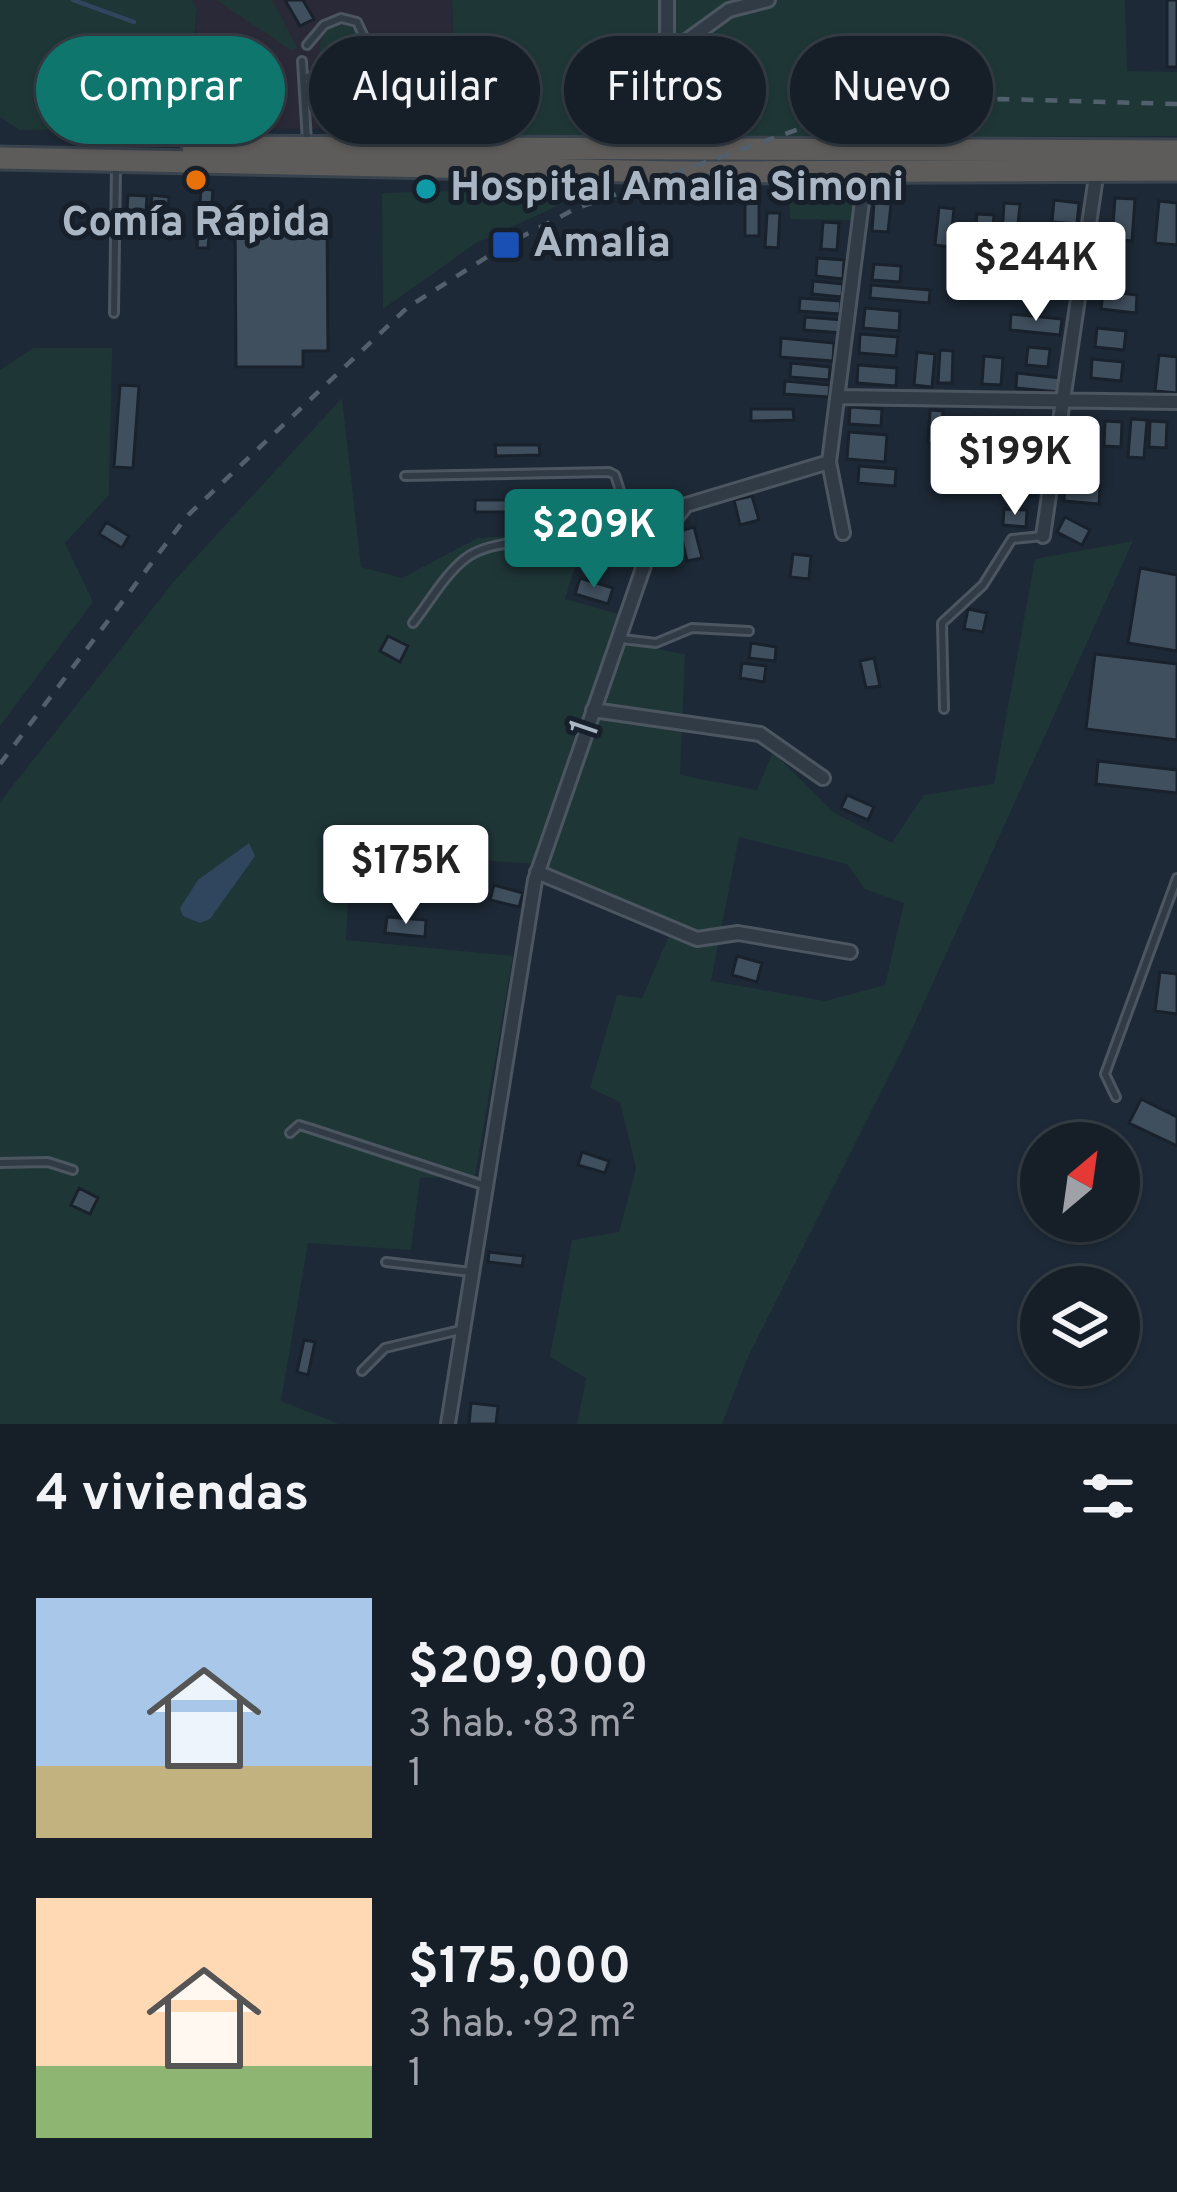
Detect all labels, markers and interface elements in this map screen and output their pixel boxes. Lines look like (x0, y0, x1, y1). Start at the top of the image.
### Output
chip: Comprar (36, 36, 285, 144)
chip: Alquilar (309, 36, 540, 144)
chip: Filtros (564, 36, 766, 144)
chip: Nuevo (790, 36, 993, 144)
place label: Hospital Amalia Simoni (450, 163, 904, 216)
marker: Comía Rápida (183, 167, 209, 193)
marker: Hospital Amalia Simoni (413, 176, 439, 202)
place label: Comía Rápida (62, 198, 330, 251)
place label: Amalia (533, 219, 671, 272)
pin: $244K (952, 222, 1120, 324)
marker: Amalia (490, 229, 522, 261)
text: $244K (973, 236, 1099, 285)
pin: $199K (931, 416, 1099, 518)
text: $199K (958, 430, 1072, 479)
pin: $209K (510, 489, 678, 591)
text: $209K (532, 503, 656, 552)
street label: 1 (559, 713, 615, 745)
pin: $175K (322, 825, 490, 927)
text: $175K (350, 839, 462, 888)
north arrow (1020, 1122, 1140, 1242)
map controls (1020, 1122, 1140, 1386)
button: layers (1020, 1266, 1140, 1386)
icon: filters (1075, 1463, 1141, 1529)
text: 4 viviendas (36, 1464, 309, 1529)
text: $209,000 (408, 1637, 649, 1702)
icon: home (132, 1646, 276, 1790)
text: 3 hab. · 83 m² (408, 1702, 636, 1751)
text: 1 (408, 1751, 423, 1800)
text: $175,000 (408, 1937, 631, 2002)
icon: home (132, 1946, 276, 2090)
text: 3 hab. · 92 m² (408, 2002, 636, 2051)
text: 1 (408, 2051, 423, 2100)

